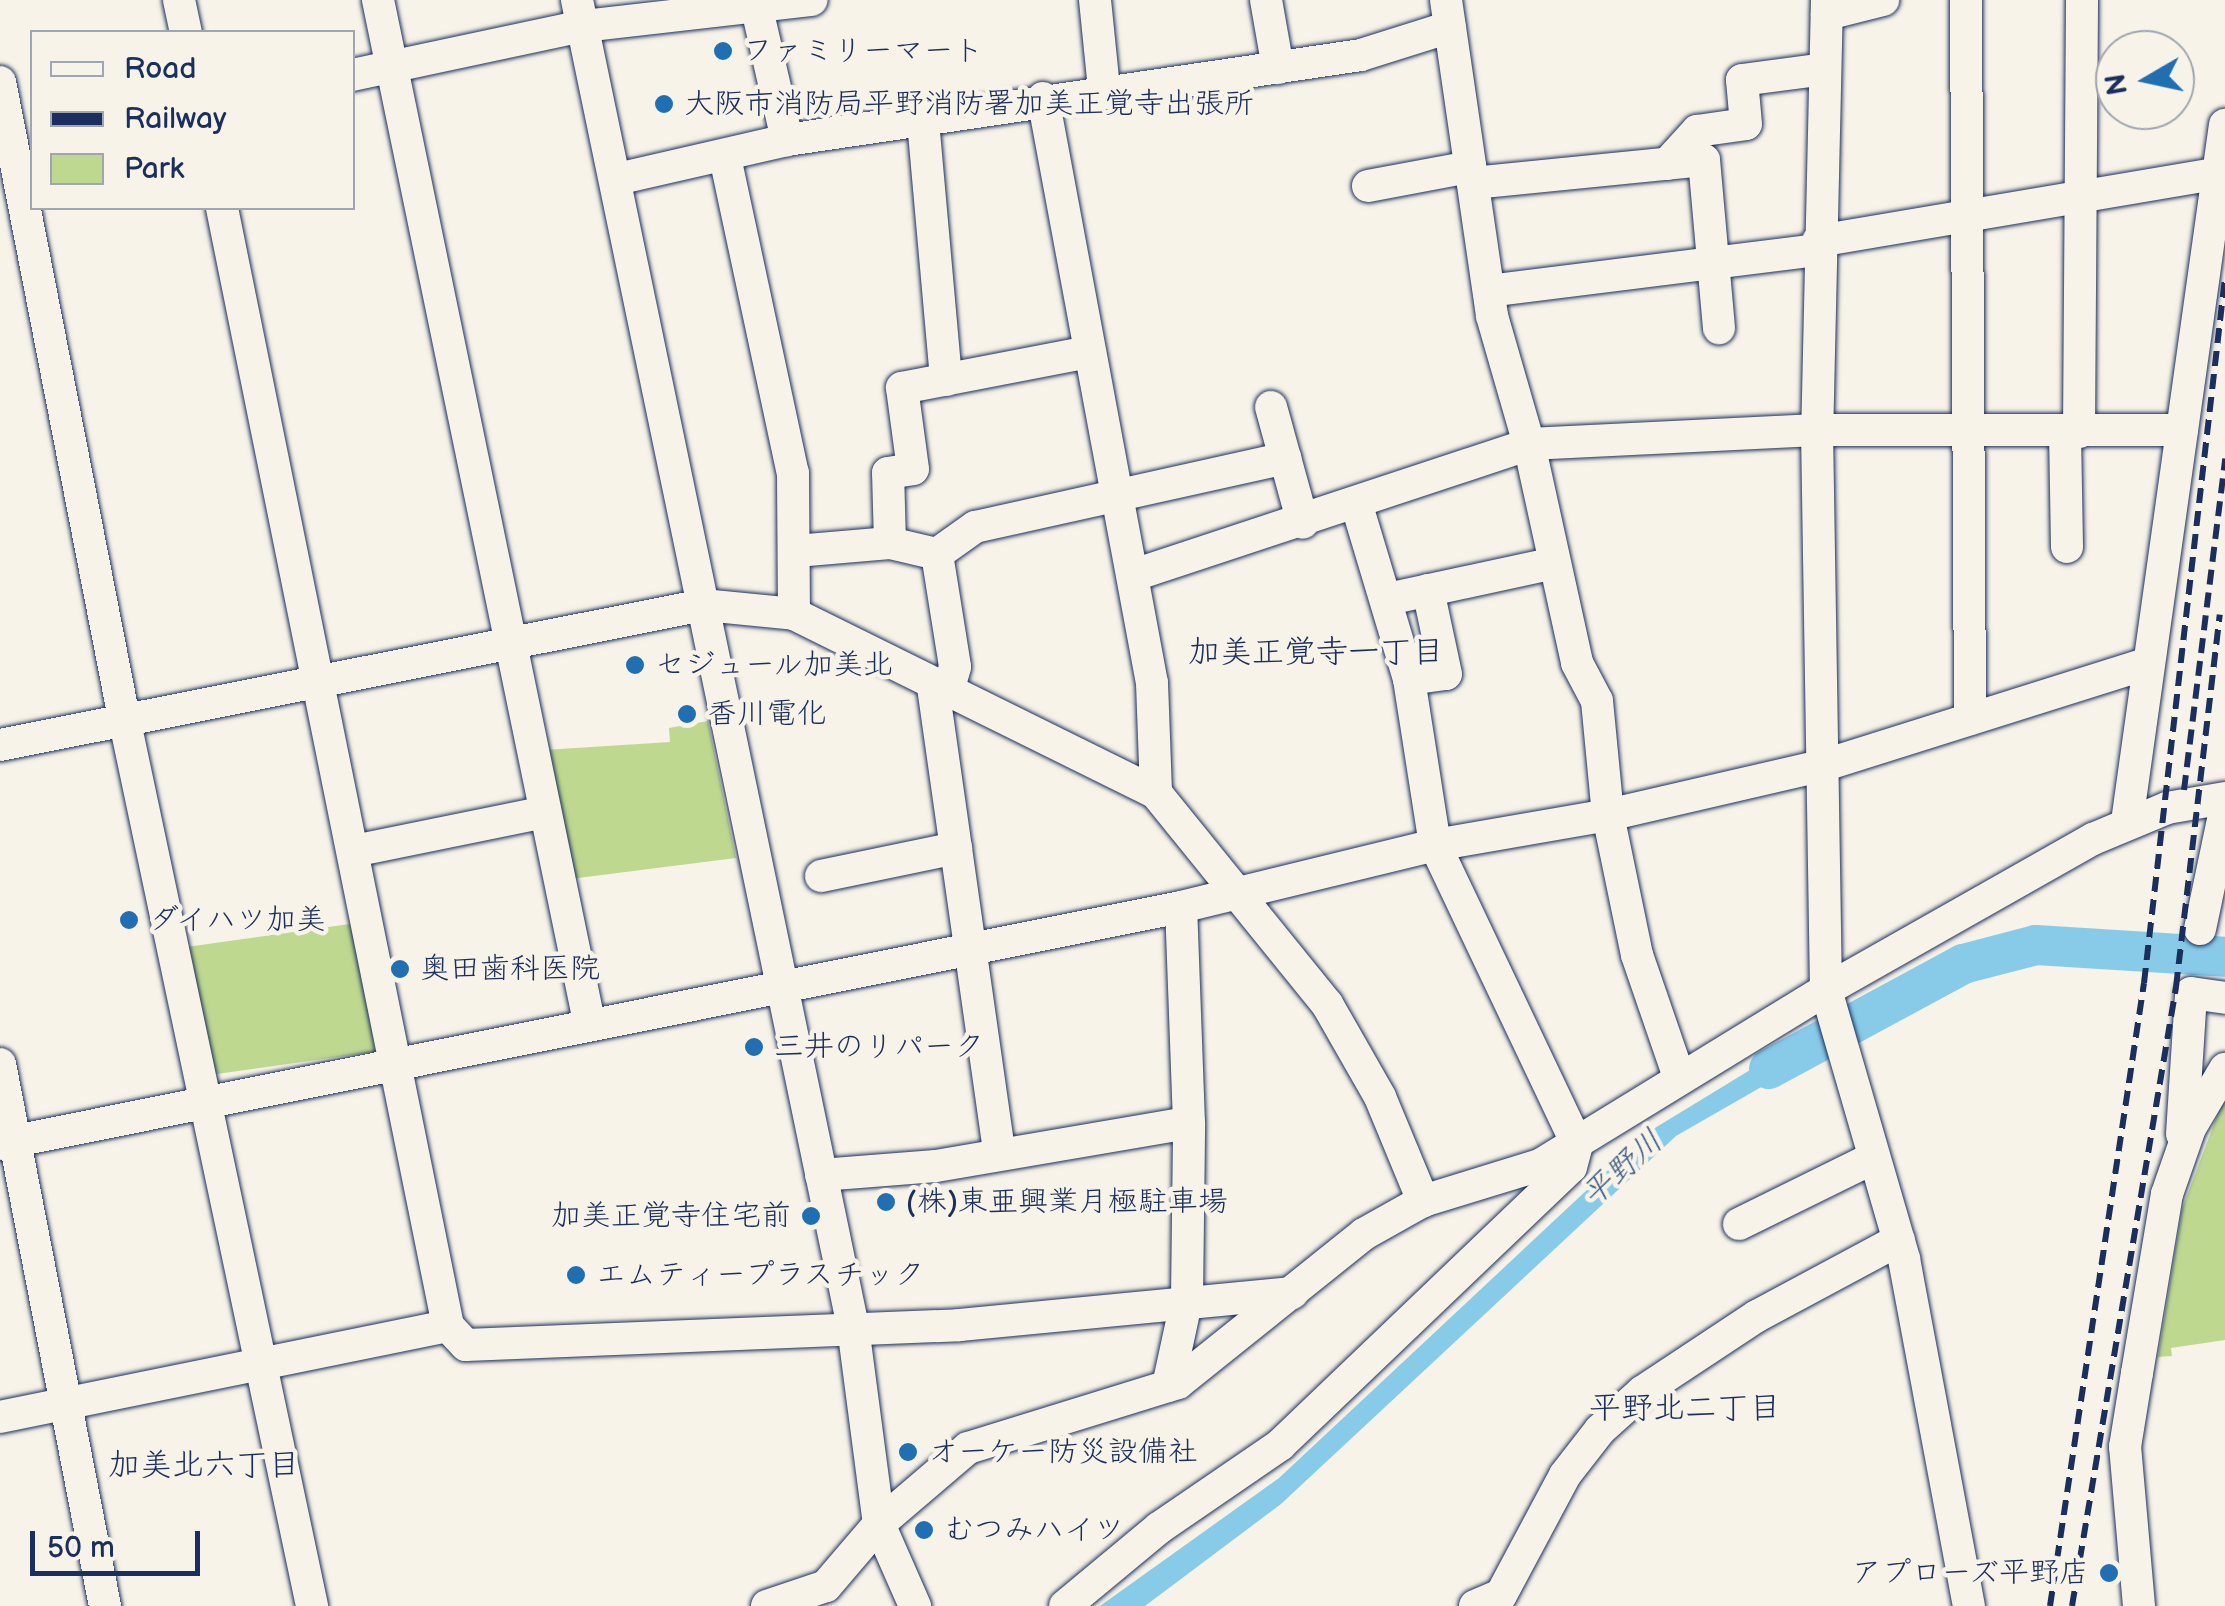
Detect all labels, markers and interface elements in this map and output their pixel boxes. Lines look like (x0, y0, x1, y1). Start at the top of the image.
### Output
legend (30, 30, 355, 210)
north arrow (2095, 30, 2195, 130)
place label: ファミリーマート (743, 33, 983, 69)
marker: ファミリーマート (712, 40, 734, 62)
text: Road (124, 51, 197, 87)
text: N (2099, 71, 2135, 97)
place label: 大阪市消防局平野消防署加美正覚寺出張所 (684, 86, 1254, 122)
marker: 大阪市消防局平野消防署加美正覚寺出張所 (653, 93, 675, 115)
text: Railway (124, 101, 226, 137)
text: Park (124, 151, 184, 187)
district label: 加美正覚寺一丁目 (1188, 634, 1444, 672)
place label: セジュール加美北 (655, 647, 895, 683)
marker: セジュール加美北 (624, 654, 646, 676)
place label: 香川電化 (707, 696, 827, 732)
marker: 香川電化 (676, 703, 698, 725)
place label: ダイハツ加美 (149, 902, 329, 938)
marker: ダイハツ加美 (118, 909, 140, 931)
place label: 奥田歯科医院 (420, 951, 600, 987)
marker: 奥田歯科医院 (389, 958, 411, 980)
place label: 三井のリパーク (774, 1029, 984, 1065)
marker: 三井のリパーク (743, 1036, 765, 1058)
water label: 平野川 (1574, 1123, 1672, 1215)
place label: (株)東亜興業月極駐車場 (906, 1184, 1228, 1220)
marker: (株)東亜興業月極駐車場 (875, 1191, 897, 1213)
place label: 加美正覚寺住宅前 (551, 1198, 791, 1234)
marker: 加美正覚寺住宅前 (800, 1205, 822, 1227)
place label: エムティープラスチック (596, 1257, 926, 1293)
marker: エムティープラスチック (565, 1264, 587, 1286)
district label: 平野北二丁目 (1589, 1390, 1781, 1428)
place label: オーケー防災設備社 (928, 1434, 1198, 1470)
marker: オーケー防災設備社 (897, 1441, 919, 1463)
district label: 加美北六丁目 (108, 1447, 300, 1485)
scale bar (35, 1511, 205, 1573)
place label: むつみハイツ (944, 1512, 1124, 1548)
marker: むつみハイツ (913, 1519, 935, 1541)
text: 50 m (47, 1530, 115, 1566)
place label: アプローズ平野店 (1849, 1555, 2089, 1591)
marker: アプローズ平野店 (2098, 1562, 2120, 1584)

